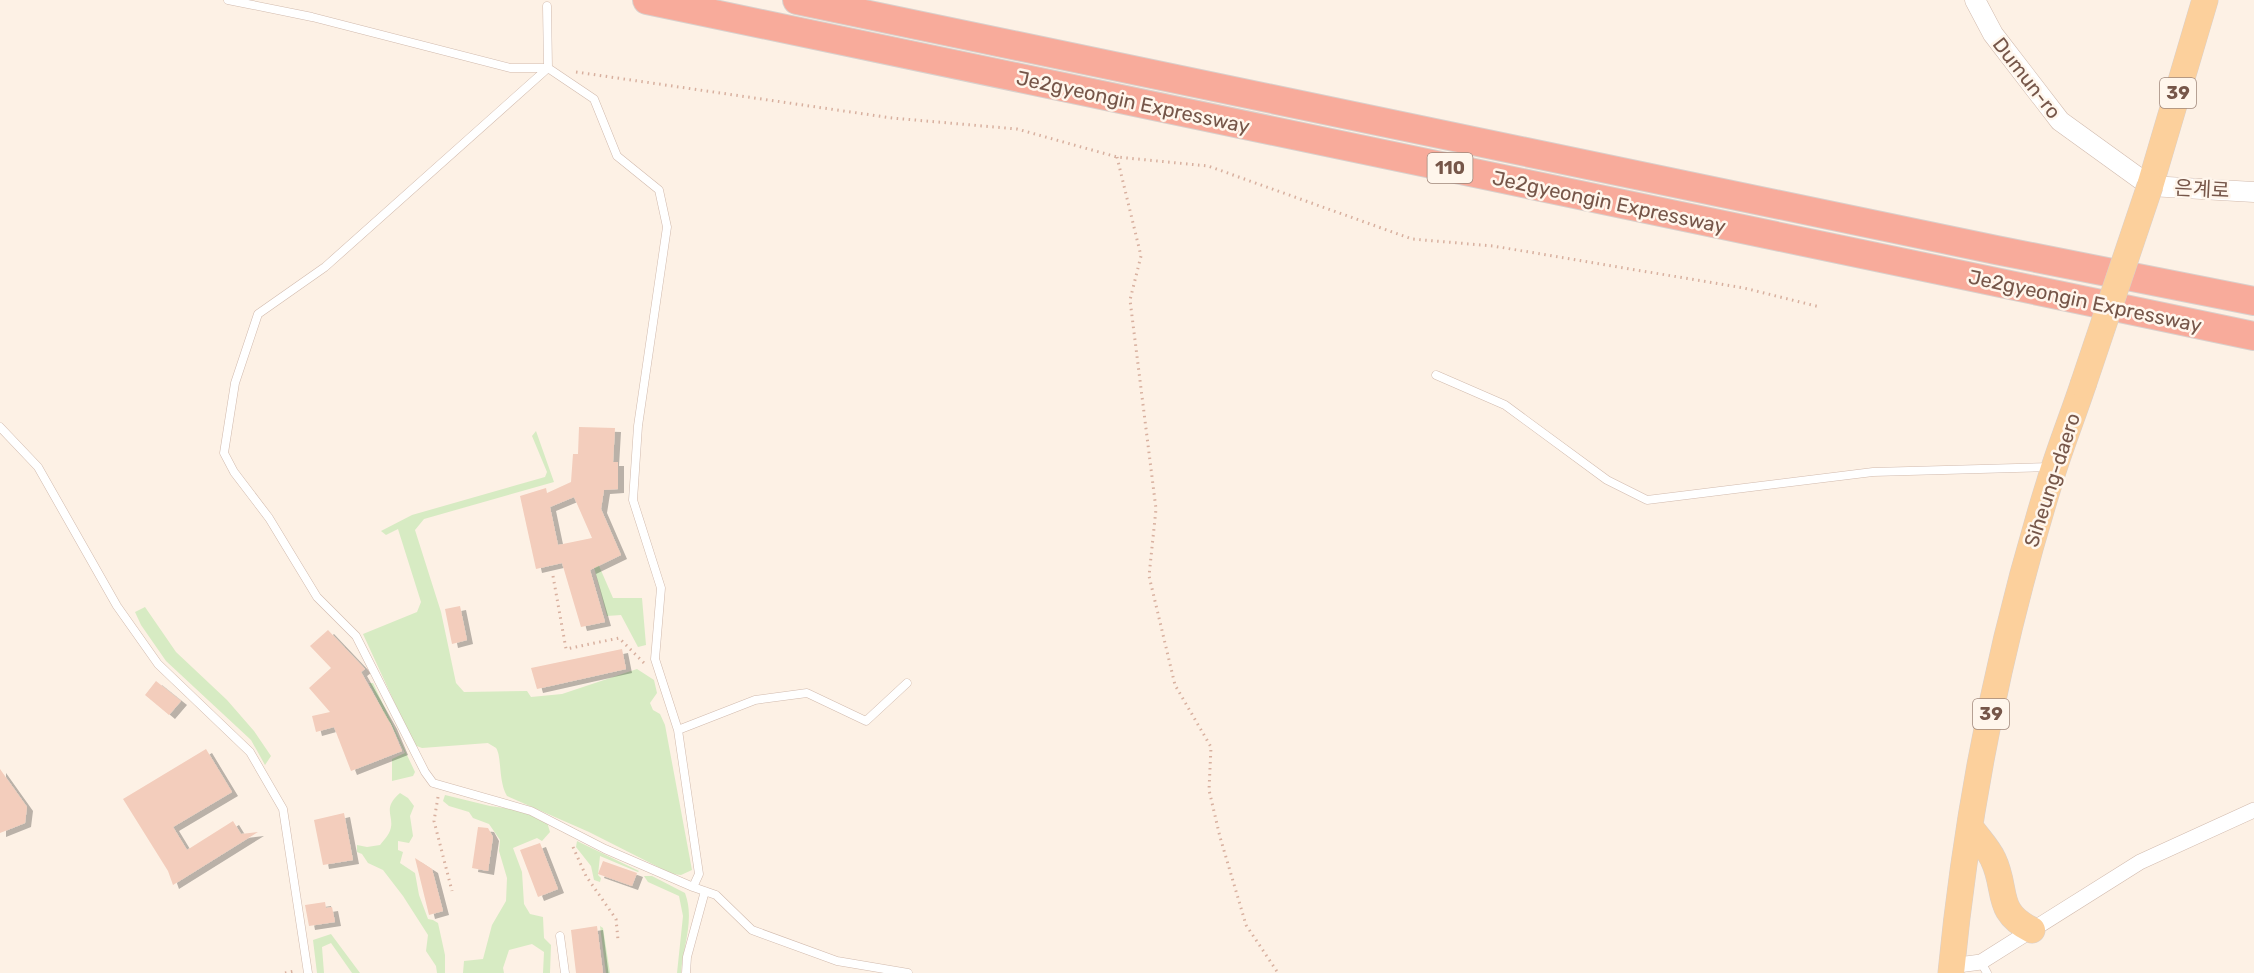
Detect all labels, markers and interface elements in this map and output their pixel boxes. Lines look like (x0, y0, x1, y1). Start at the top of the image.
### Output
street label: Dumun-ro (1988, 33, 2066, 123)
street label: Je2gyeongin Expressway (1014, 66, 1252, 138)
road number: 39 (2160, 78, 2196, 108)
road number: 110 (1428, 153, 1472, 183)
street label: Je2gyeongin Expressway (1490, 166, 1728, 238)
street label: 은계로 (2174, 176, 2230, 202)
street label: Je2gyeongin Expressway (1966, 265, 2204, 337)
street label: Siheung-daero (2019, 410, 2085, 550)
road number: 39 (1973, 699, 2009, 729)

